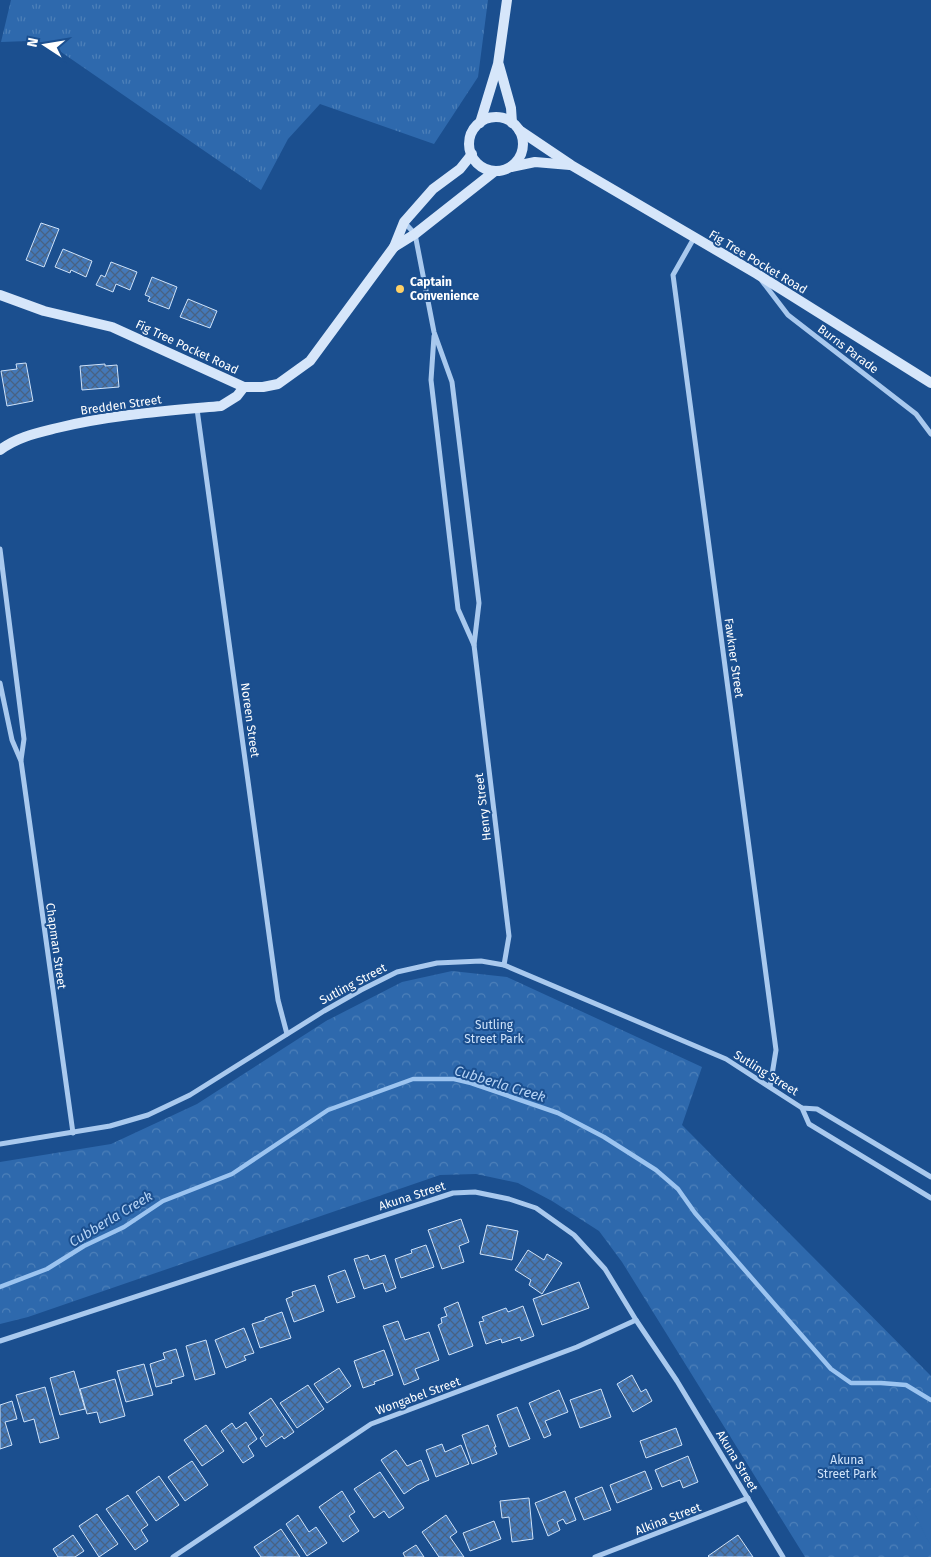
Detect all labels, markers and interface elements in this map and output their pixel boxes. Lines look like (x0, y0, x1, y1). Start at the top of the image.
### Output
north arrow (20, 20, 70, 70)
text: N (23, 36, 42, 49)
street label: Fig Tree Pocket Road (706, 227, 810, 297)
place label: Captain Convenience (410, 275, 480, 303)
marker: Captain Convenience (394, 283, 406, 295)
street label: Fig Tree Pocket Road (133, 317, 241, 377)
street label: Burns Parade (815, 322, 881, 376)
street label: Bredden Street (80, 392, 163, 418)
street label: Fawkner Street (721, 617, 747, 699)
street label: Noreen Street (238, 682, 262, 759)
street label: Henry Street (472, 772, 494, 842)
street label: Chapman Street (43, 902, 69, 991)
street label: Sutling Street (317, 960, 389, 1007)
park label: Sutling Street Park (464, 1018, 525, 1046)
street label: Sutling Street (731, 1048, 801, 1099)
water label: Cubberla Creek (452, 1062, 548, 1106)
street label: Akuna Street (377, 1178, 448, 1213)
water label: Cubberla Creek (66, 1187, 156, 1251)
street label: Wongabel Street (374, 1374, 463, 1418)
street label: Akuna Street (713, 1428, 761, 1495)
park label: Akuna Street Park (817, 1453, 878, 1481)
street label: Alkina Street (633, 1500, 703, 1538)

